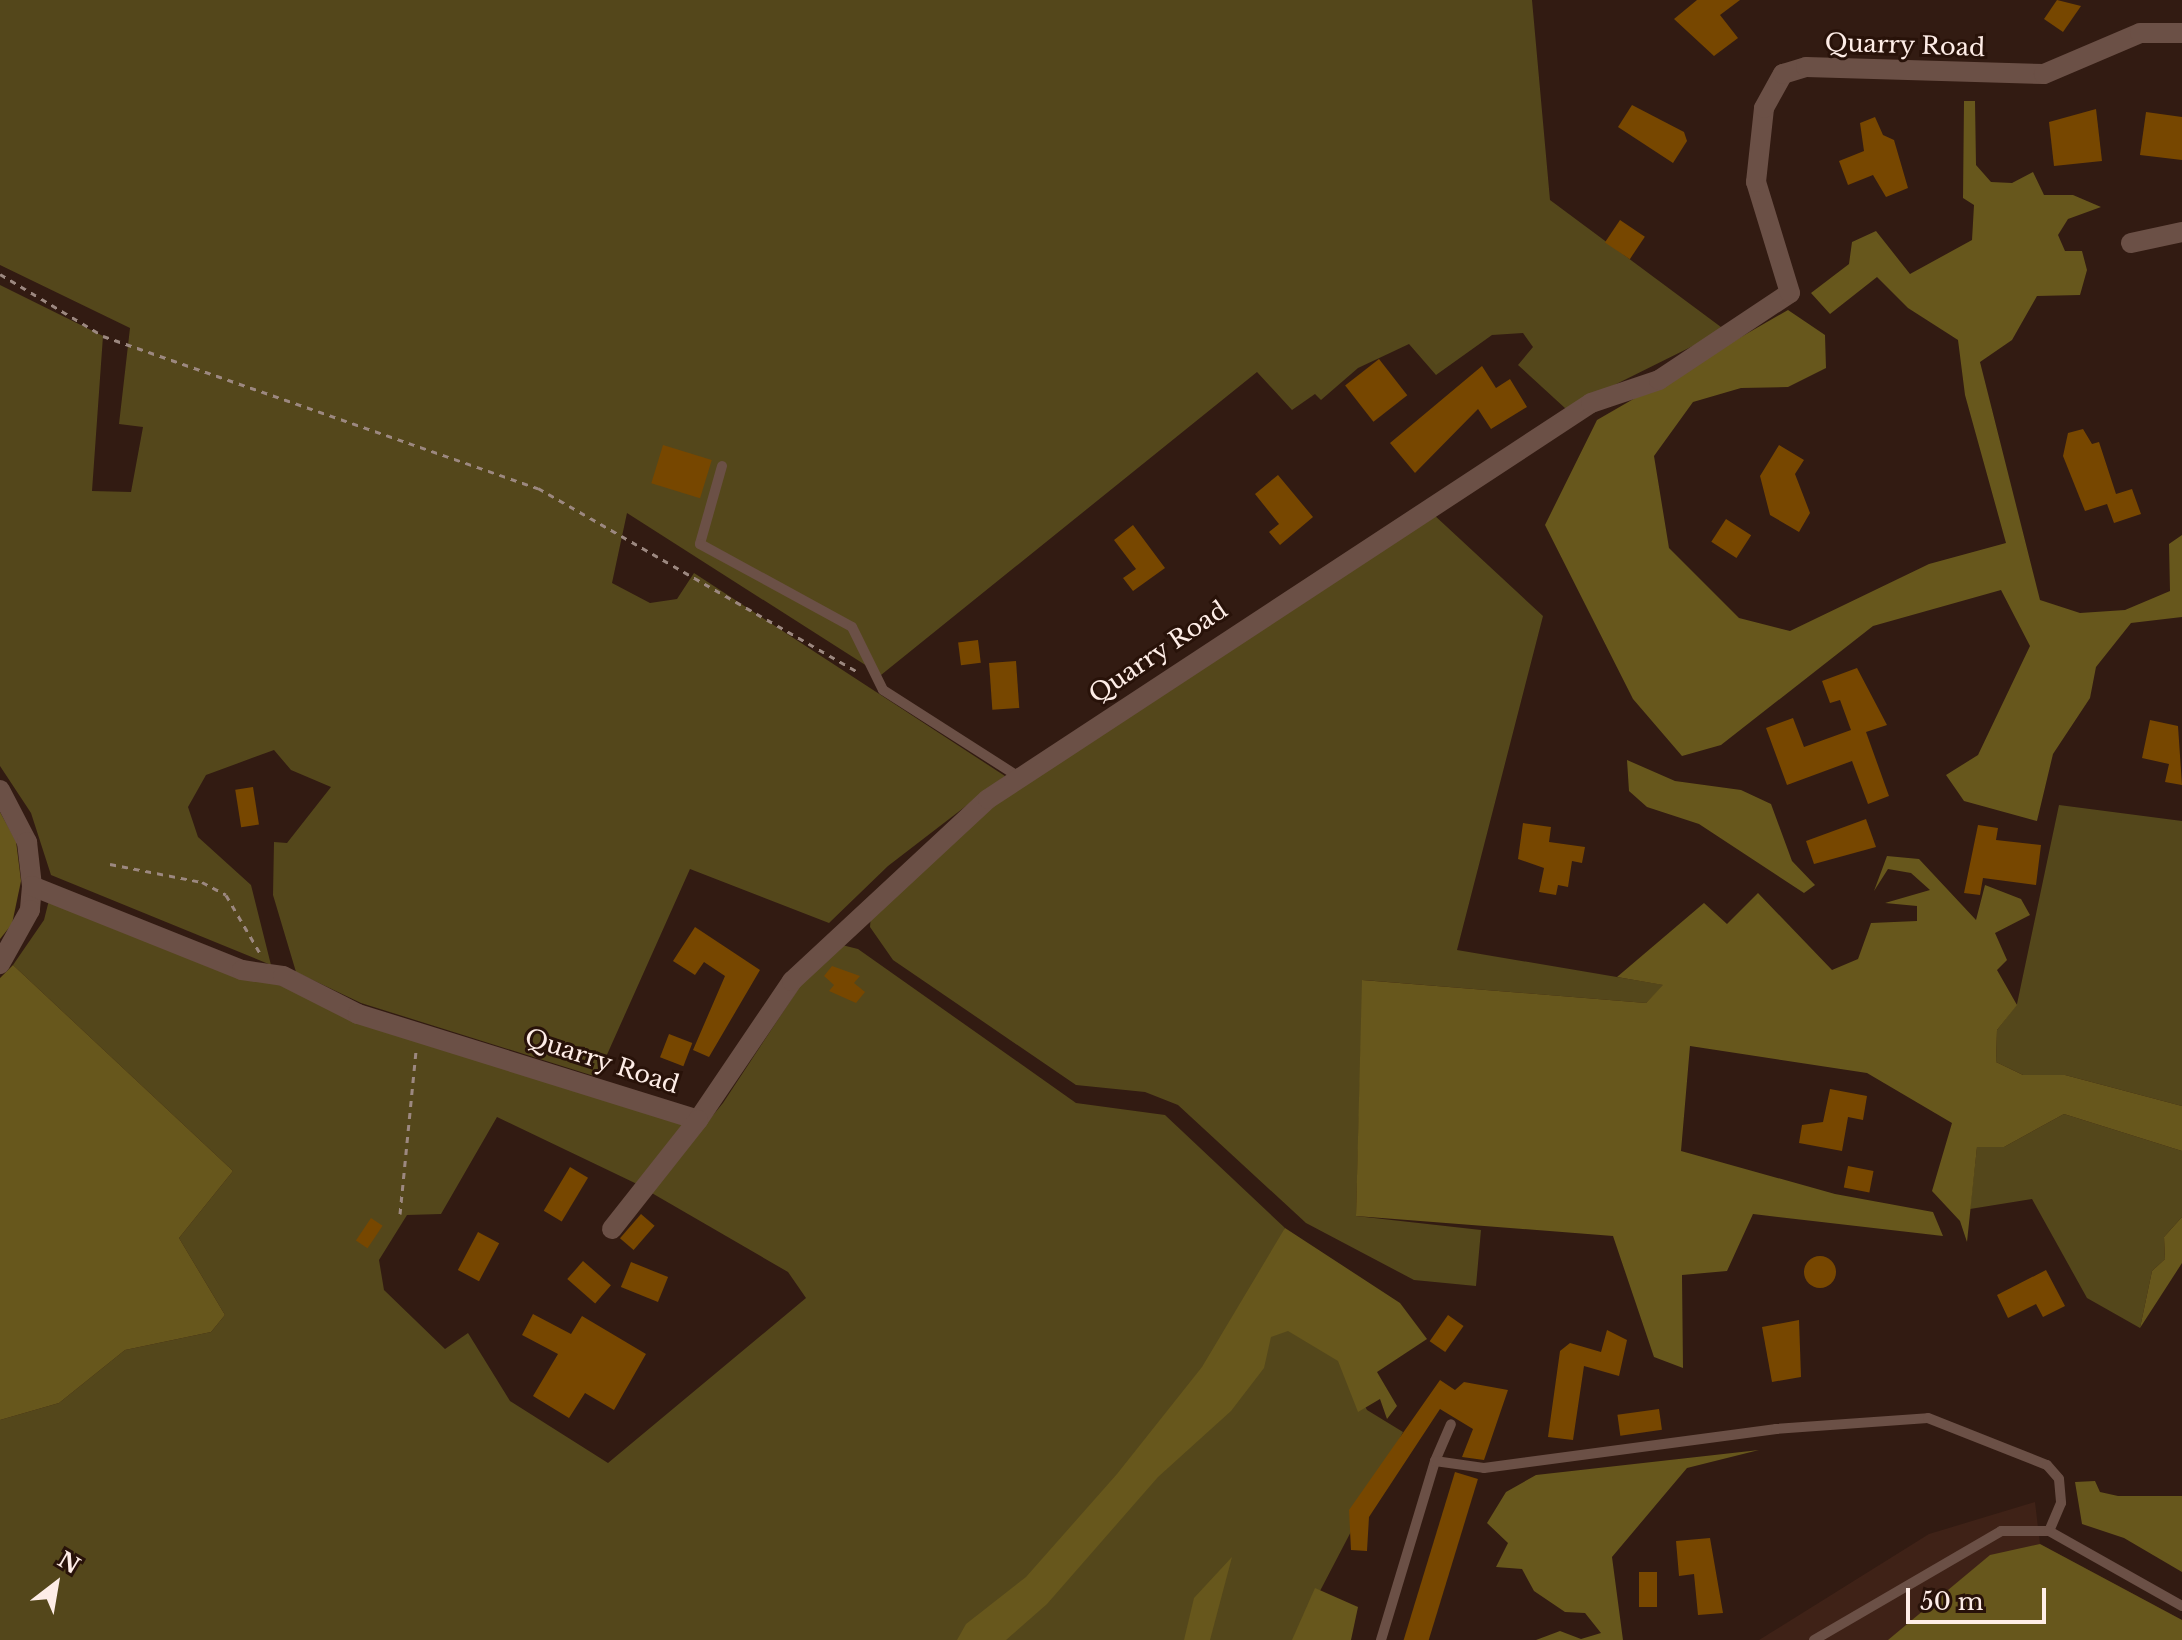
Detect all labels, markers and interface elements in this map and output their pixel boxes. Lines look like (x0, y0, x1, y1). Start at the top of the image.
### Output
street label: Quarry Road (1824, 28, 1986, 62)
street label: Quarry Road (1083, 595, 1233, 709)
street label: Quarry Road (521, 1022, 683, 1100)
north arrow (16, 1544, 96, 1624)
text: N (53, 1546, 84, 1580)
scale bar (1910, 1572, 2050, 1622)
text: 50 m (1920, 1587, 1983, 1616)

